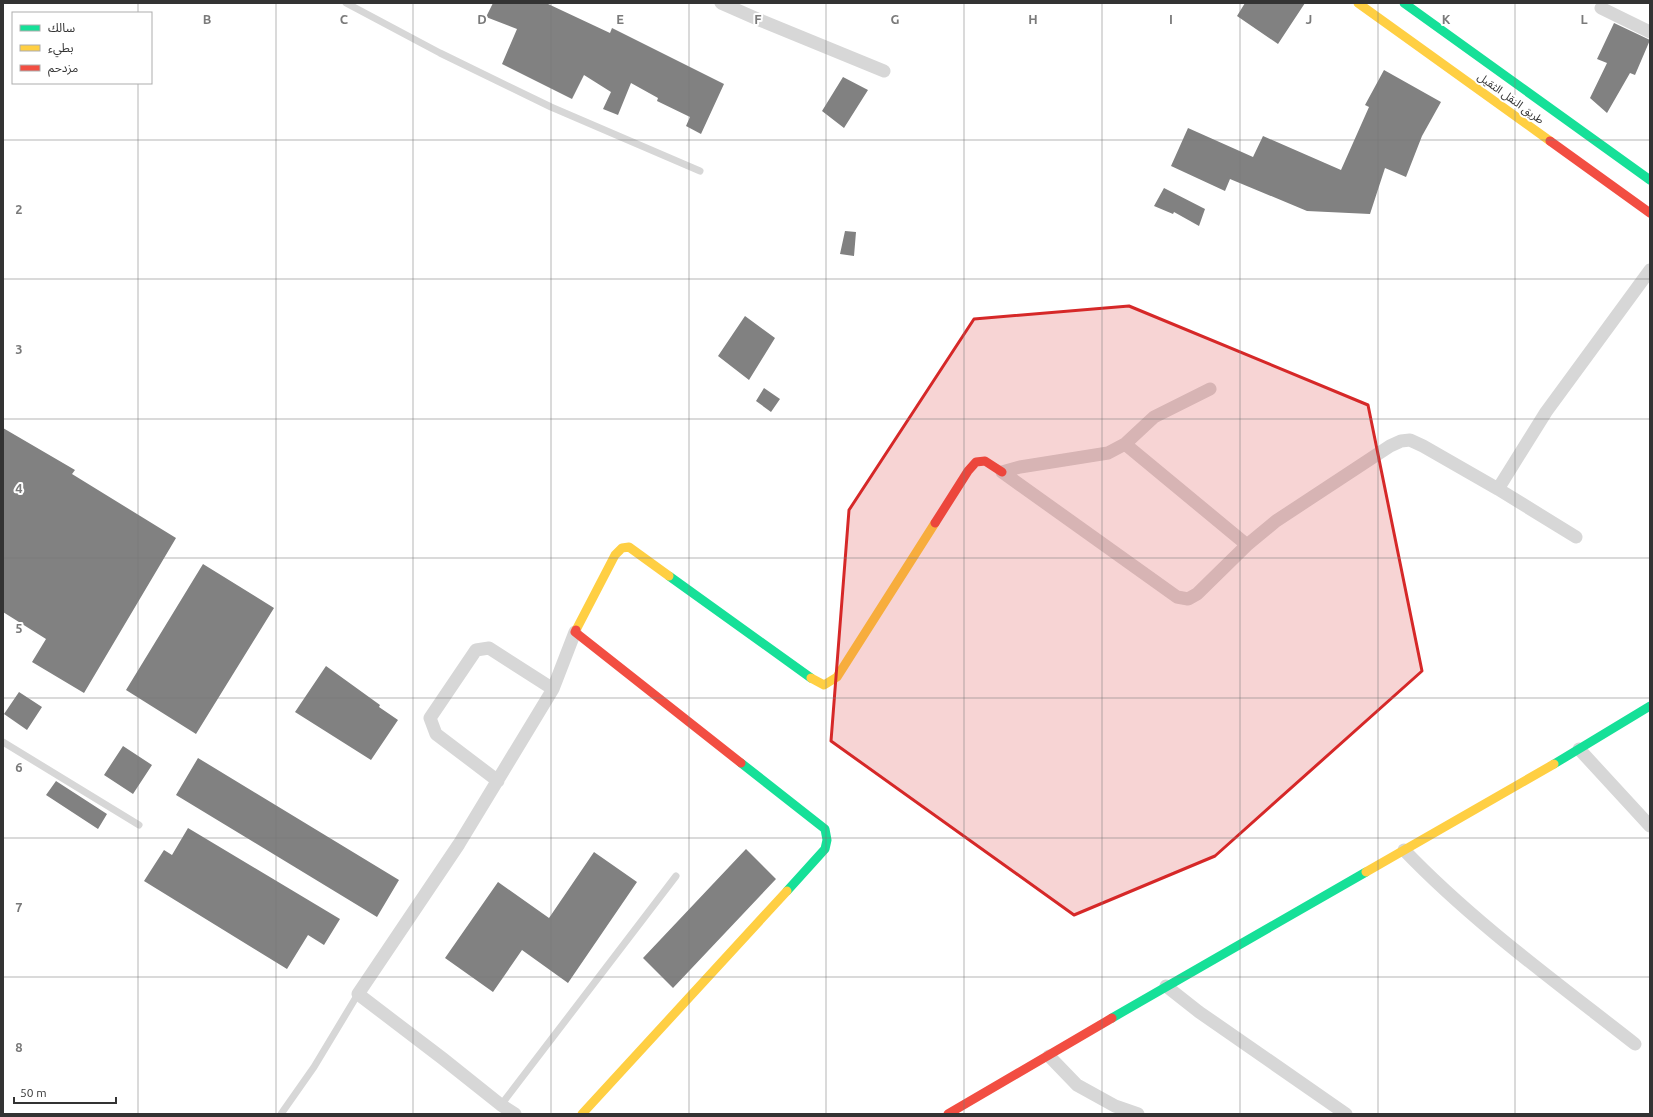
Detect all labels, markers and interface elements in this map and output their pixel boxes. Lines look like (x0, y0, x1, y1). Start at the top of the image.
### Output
legend (12, 12, 152, 84)
text: B (203, 12, 212, 26)
text: C (340, 12, 349, 26)
text: D (477, 12, 487, 26)
text: E (616, 12, 624, 26)
text: F (754, 12, 762, 26)
text: G (891, 12, 900, 26)
text: H (1028, 12, 1038, 26)
text: I (1169, 12, 1173, 26)
text: J (1306, 12, 1312, 26)
text: K (1442, 12, 1451, 26)
text: L (1580, 12, 1588, 26)
text: سالك (48, 21, 75, 34)
text: بطيء (48, 41, 74, 58)
text: مزدحم (48, 61, 78, 77)
street label: طريق النقل الثقيل (1475, 70, 1546, 127)
text: 2 (15, 202, 23, 216)
text: 3 (15, 342, 23, 356)
text: 4 (15, 481, 23, 495)
text: 5 (15, 621, 23, 635)
text: 6 (15, 760, 23, 774)
text: 7 (15, 900, 23, 914)
text: 8 (15, 1040, 23, 1054)
scale bar (14, 1079, 116, 1105)
text: 50 m (20, 1086, 47, 1099)

